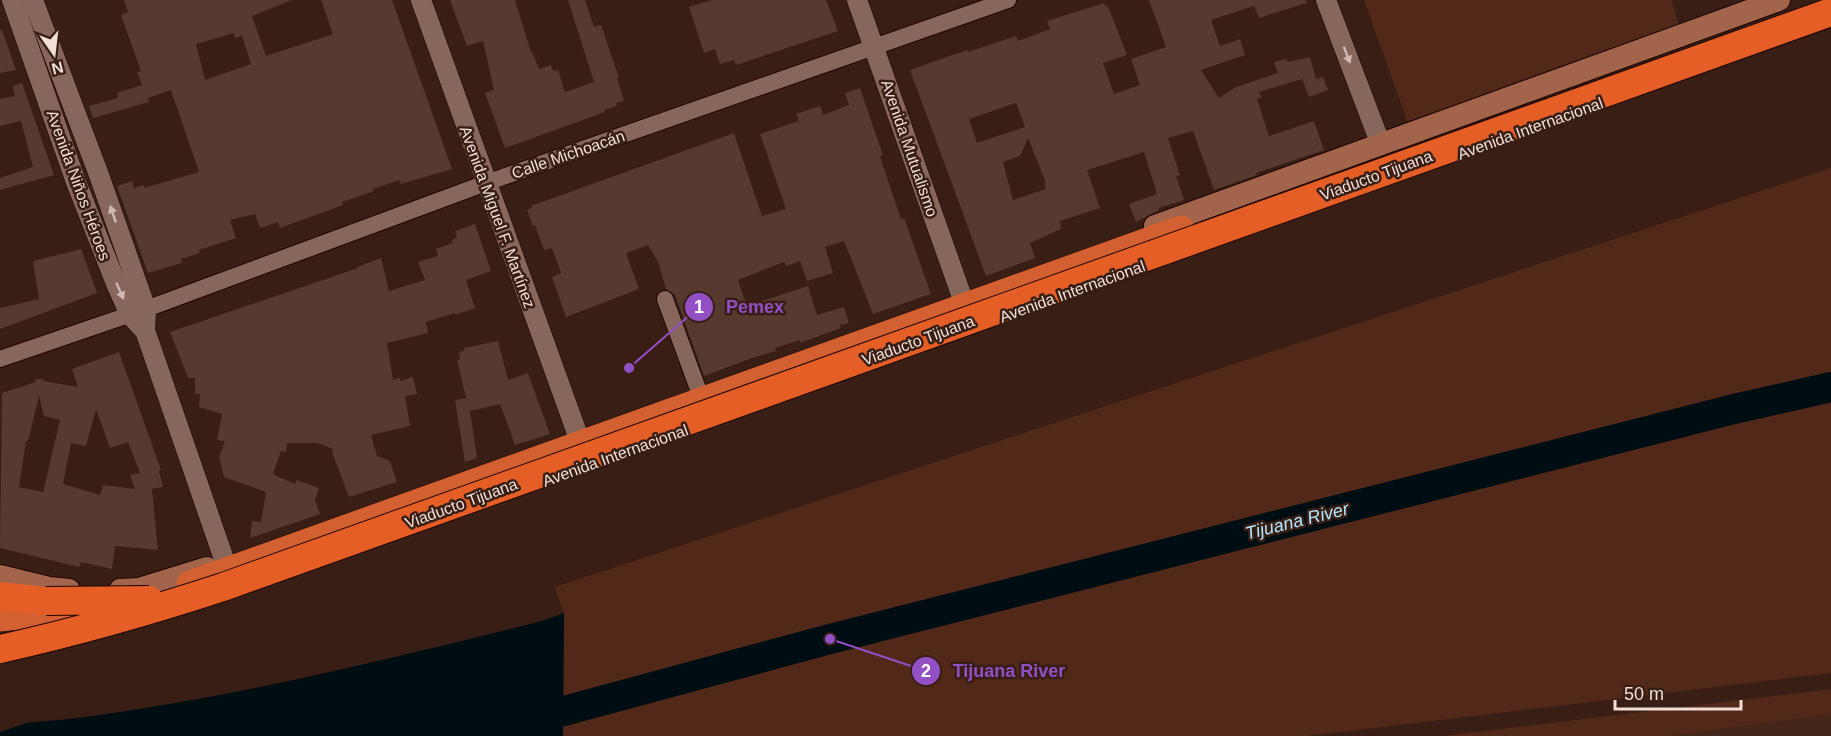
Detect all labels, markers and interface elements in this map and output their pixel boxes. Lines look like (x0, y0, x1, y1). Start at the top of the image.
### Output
north arrow (24, 24, 84, 84)
one-way arrow (1343, 46, 1352, 64)
text: N (50, 58, 65, 78)
street label: Avenida Mutualismo (878, 77, 941, 219)
street label: Avenida Internacional (1455, 94, 1605, 163)
street label: Avenida Niños Héroes (43, 108, 114, 263)
street label: Avenida Miguel F. Martínez (457, 124, 538, 311)
street label: Calle Michoacán (509, 127, 627, 182)
street label: Viaducto Tijuana (1318, 147, 1435, 204)
one-way arrow (107, 205, 117, 223)
street label: Avenida Internacional (997, 257, 1147, 326)
one-way arrow (115, 283, 124, 300)
callout: Pemex (684, 289, 796, 325)
text: 1 (694, 297, 704, 317)
text: Pemex (726, 297, 784, 317)
street label: Viaducto Tijuana (860, 312, 977, 369)
street label: Avenida Internacional (540, 421, 690, 490)
street label: Viaducto Tijuana (403, 475, 520, 532)
water label: Tijuana River (1243, 498, 1352, 544)
callout: Tijuana River (911, 653, 1077, 689)
text: 2 (921, 661, 931, 681)
text: Tijuana River (953, 661, 1065, 681)
scale bar (1615, 673, 1741, 711)
text: 50 m (1624, 684, 1664, 704)

